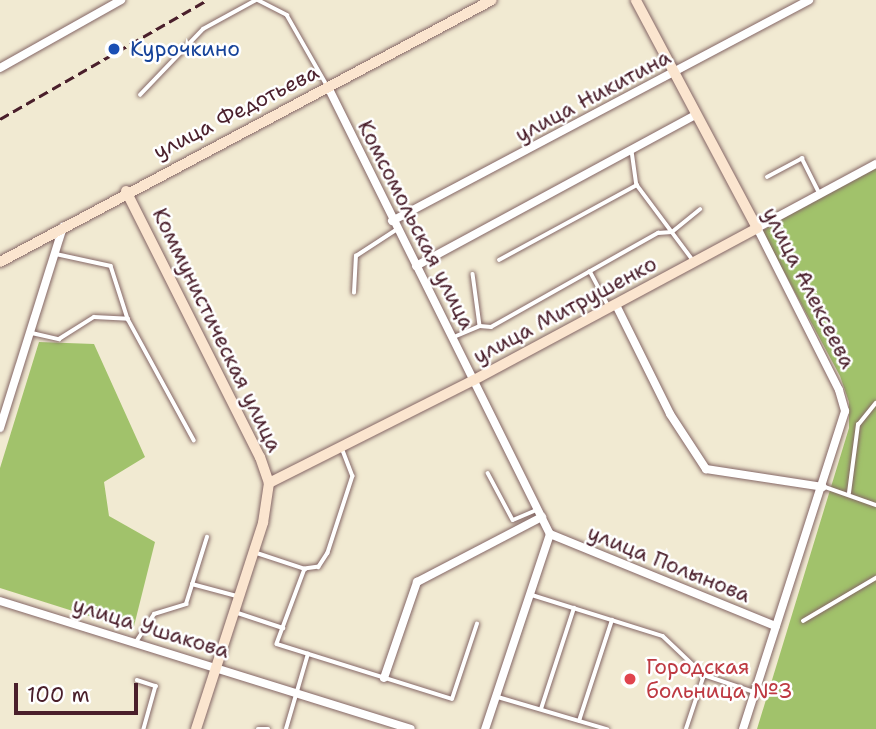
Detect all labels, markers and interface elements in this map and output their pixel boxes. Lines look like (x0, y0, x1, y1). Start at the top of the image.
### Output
place label: Курочкино (130, 36, 240, 62)
marker: Курочкино (104, 39, 124, 59)
street label: улица Никитина (511, 44, 675, 148)
street label: улица Федотьева (149, 59, 323, 165)
street label: Комсомольская улица (352, 116, 480, 334)
street label: улица Алексеева (757, 203, 861, 373)
street label: Коммунистическая улица (147, 204, 287, 456)
street label: улица Митрушенко (469, 251, 661, 369)
street label: улица Полынова (584, 520, 754, 608)
street label: улица Ушакова (70, 592, 232, 664)
place label: Городская больница №3 (646, 654, 793, 704)
marker: Городская больница №3 (620, 669, 640, 689)
scale bar (18, 670, 142, 714)
text: 100 m (27, 681, 90, 709)

